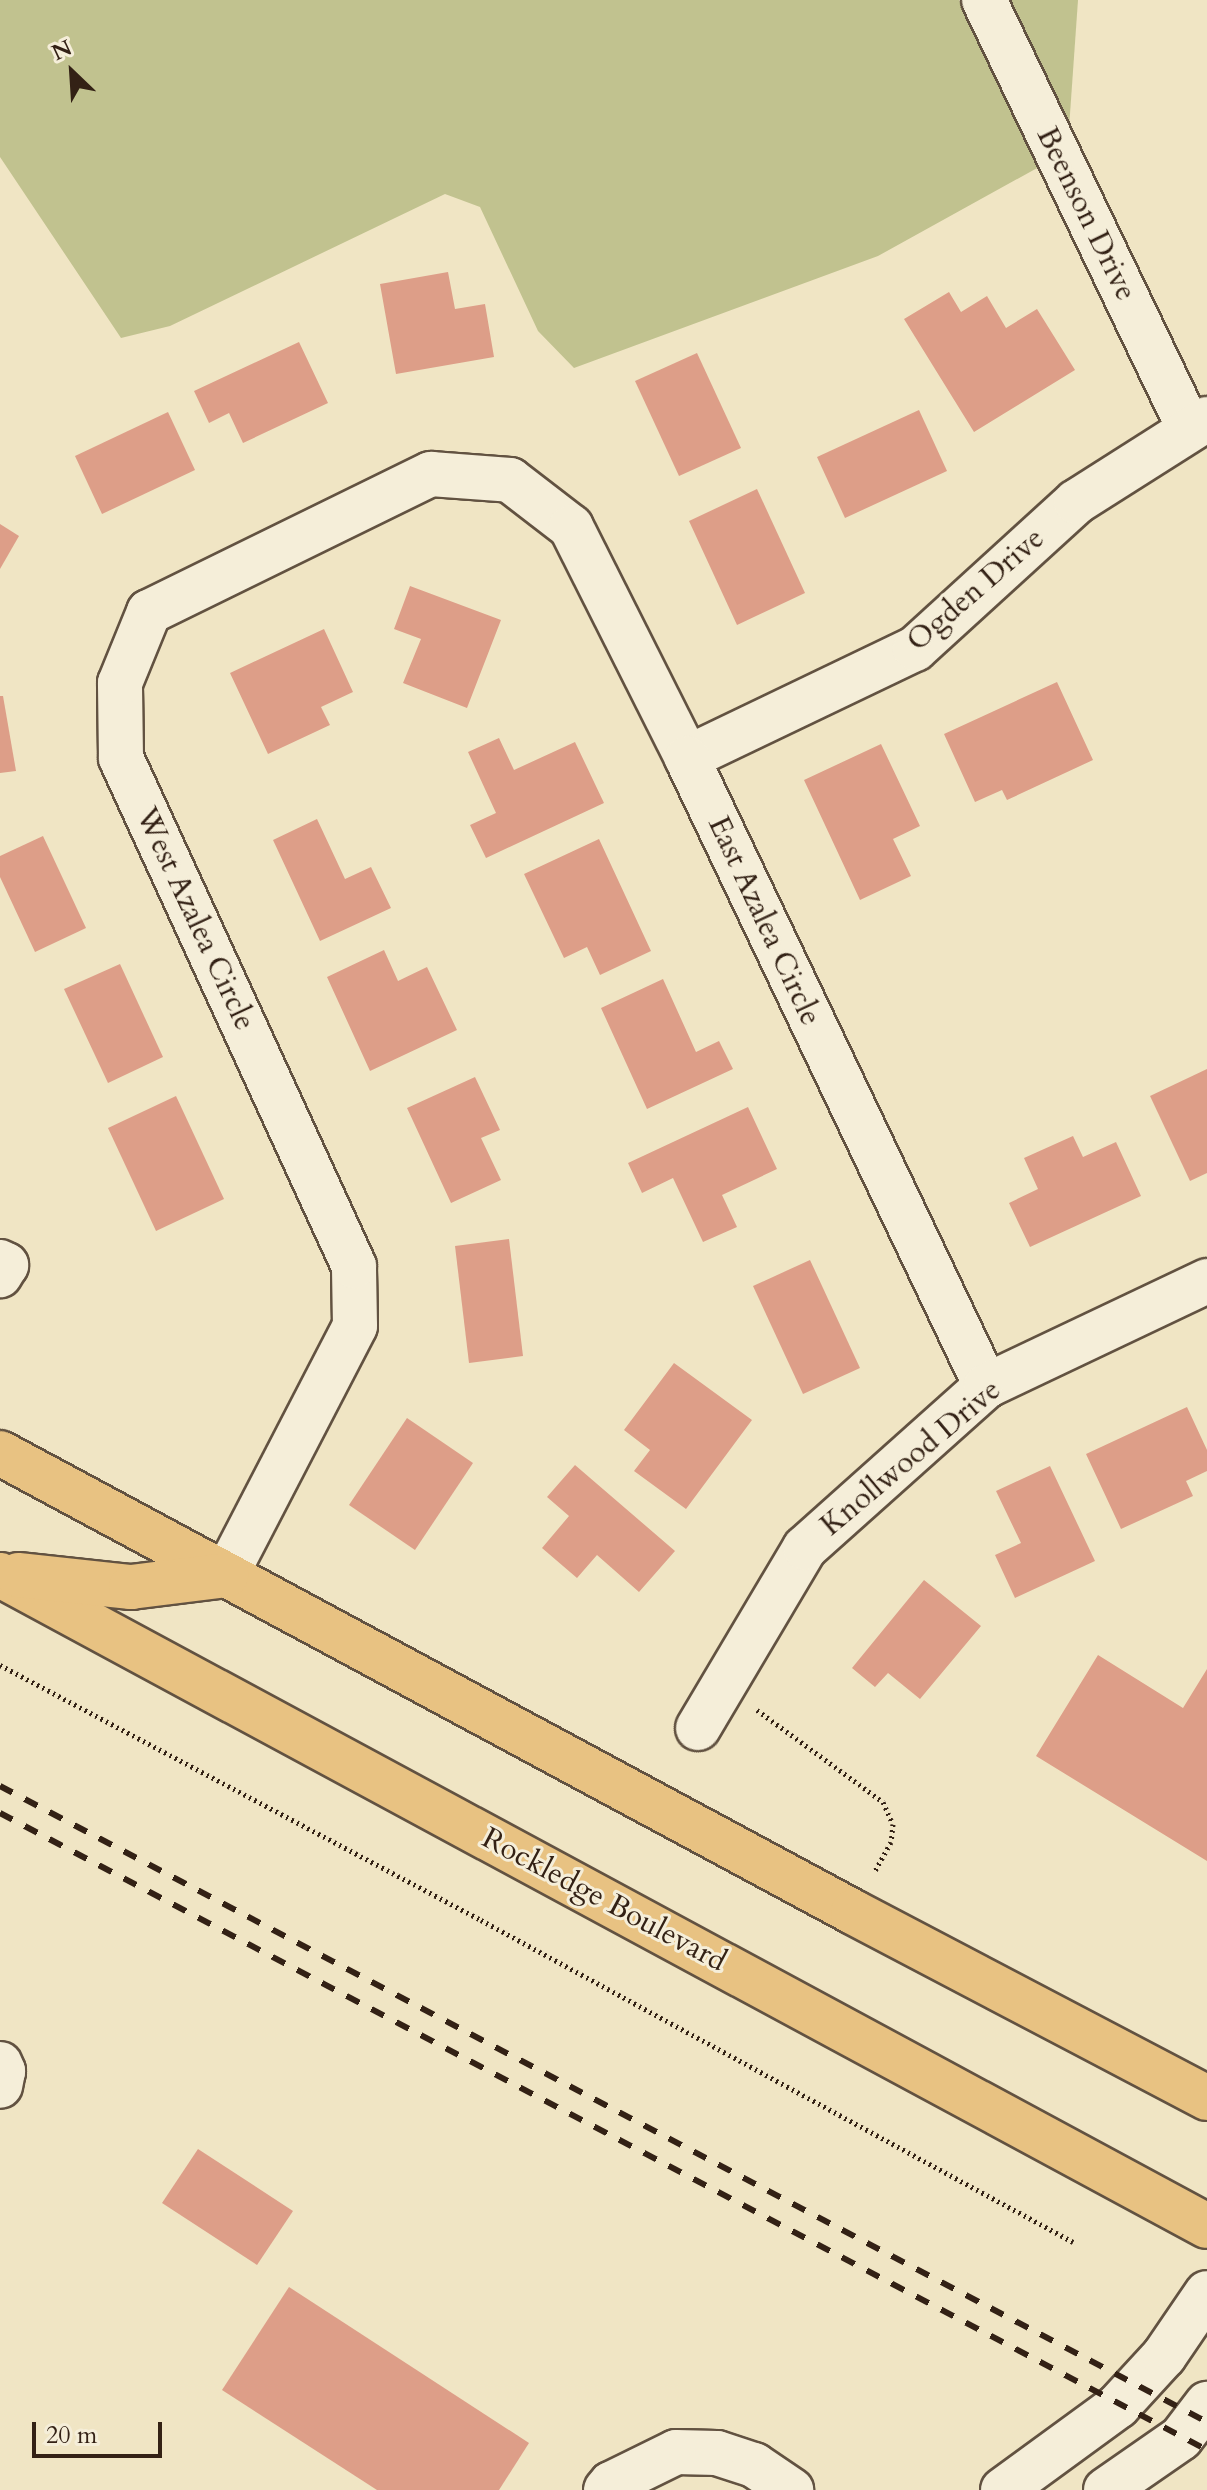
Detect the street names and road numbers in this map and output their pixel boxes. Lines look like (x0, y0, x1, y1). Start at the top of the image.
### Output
street label: Beenson Drive (1028, 121, 1144, 307)
street label: Ogden Drive (900, 521, 1052, 659)
street label: West Azalea Circle (128, 802, 262, 1036)
street label: East Azalea Circle (700, 811, 828, 1031)
street label: Knollwood Drive (814, 1372, 1008, 1544)
street label: Rockledge Boulevard (476, 1820, 732, 1980)

